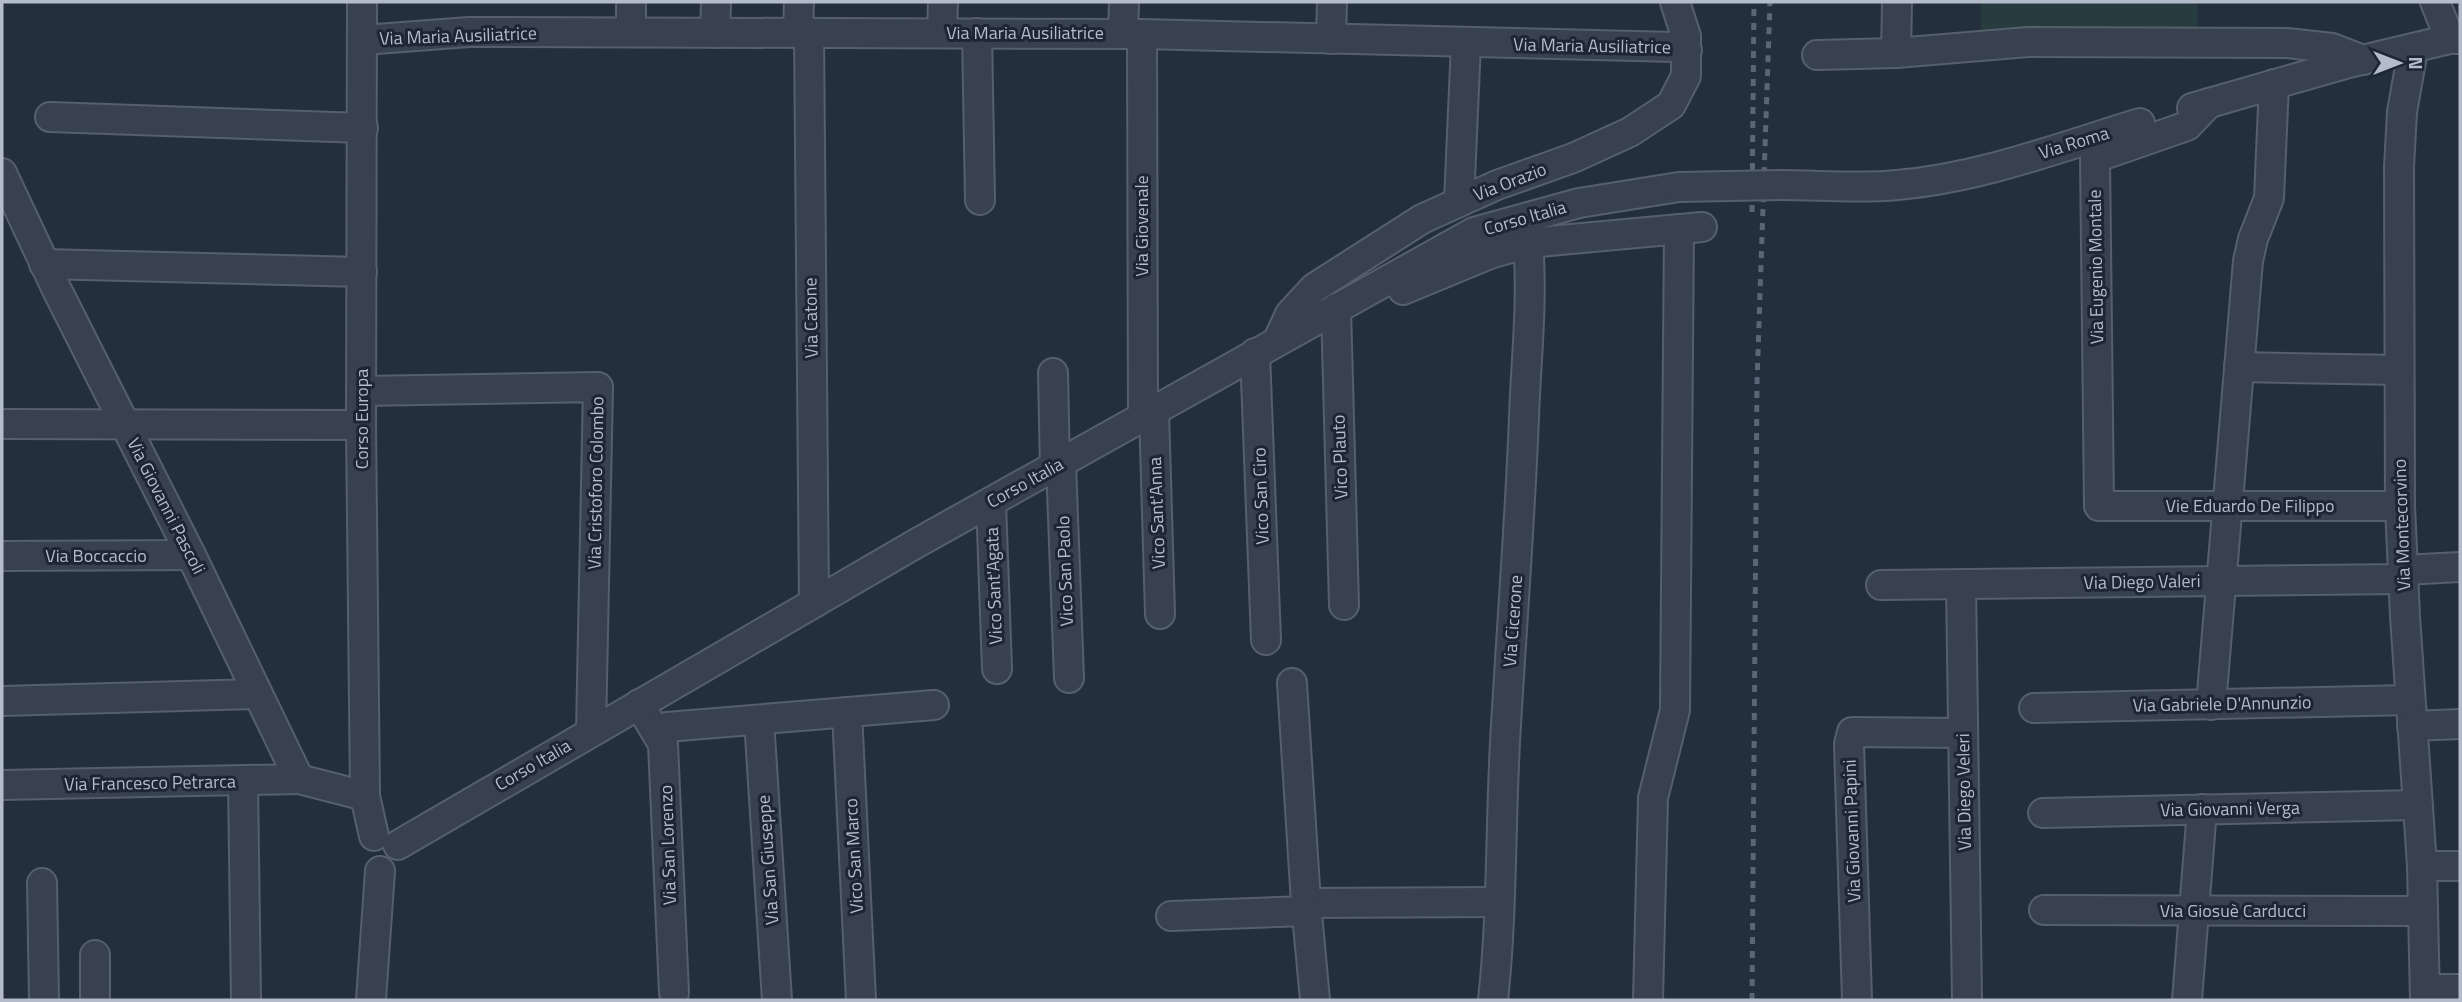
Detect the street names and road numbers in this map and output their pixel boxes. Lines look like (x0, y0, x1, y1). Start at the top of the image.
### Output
street label: Via Maria Ausiliatrice (379, 19, 537, 52)
street label: Via Maria Ausiliatrice (946, 19, 1104, 46)
street label: Via Maria Ausiliatrice (1513, 31, 1671, 60)
street label: Via Roma (2036, 119, 2112, 166)
street label: Via Orazio (1469, 155, 1550, 208)
street label: Via Giovenale (1128, 175, 1155, 277)
street label: Via Eugenio Montale (2081, 189, 2110, 345)
street label: Corso Italia (1481, 193, 1569, 242)
street label: Via Catone (796, 277, 825, 359)
street label: Corso Europa (348, 369, 375, 469)
street label: Via Cristoforo Colombo (580, 396, 611, 570)
street label: Vico Plauto (1325, 414, 1354, 500)
street label: Via Giovanni Pascoli (120, 433, 212, 579)
street label: Vico San Ciro (1245, 447, 1276, 545)
street label: Corso Italia (981, 450, 1068, 515)
street label: Vico Sant'Anna (1141, 456, 1172, 570)
street label: Via Montecorvino (2386, 458, 2417, 592)
street label: Vie Eduardo De Filippo (2166, 492, 2334, 519)
street label: Vico San Paolo (1049, 515, 1080, 627)
street label: Vico Sant'Agata (978, 527, 1009, 645)
street label: Via Boccaccio (45, 542, 147, 569)
street label: Via Diego Valeri (2083, 567, 2201, 596)
street label: Via Cicerone (1496, 574, 1529, 668)
street label: Via Gabriele D'Annunzio (2132, 688, 2312, 719)
street label: Corso Italia (490, 732, 576, 797)
street label: Via Diego Veleri (1949, 733, 1978, 851)
street label: Via Giovanni Papini (1836, 759, 1867, 903)
street label: Via Francesco Petrarca (64, 768, 236, 797)
street label: Via San Lorenzo (652, 784, 683, 906)
street label: Via San Giuseppe (750, 794, 785, 926)
street label: Via Giovanni Verga (2160, 794, 2300, 823)
street label: Vico San Marco (837, 798, 870, 914)
street label: Via Giosuè Carducci (2160, 897, 2306, 924)

